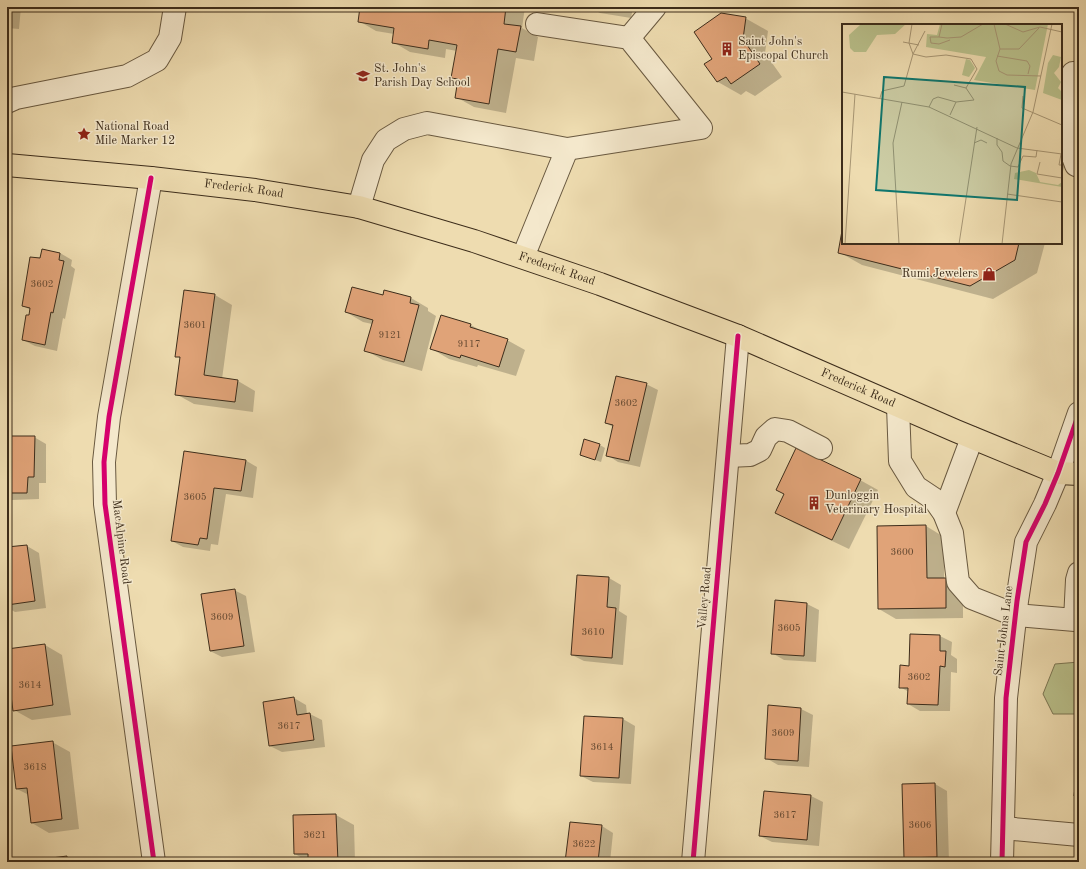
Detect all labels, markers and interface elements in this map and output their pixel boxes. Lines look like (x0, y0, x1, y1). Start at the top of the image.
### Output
inset map (842, 24, 1062, 244)
place label: Saint John's Episcopal Church (738, 36, 829, 62)
building icon: Saint John's Episcopal Church (719, 41, 735, 57)
place label: St. John's Parish Day School (374, 63, 470, 89)
school or university icon: St. John's Parish Day School (355, 68, 371, 84)
place label: National Road Mile Marker 12 (95, 121, 175, 147)
place icon: National Road Mile Marker 12 (76, 126, 92, 142)
street label: Frederick Road (203, 178, 284, 201)
street label: Frederick Road (517, 251, 597, 288)
shop icon: Rumi Jewelers (981, 266, 997, 282)
place label: Rumi Jewelers (902, 268, 978, 280)
house number: 3602 (30, 279, 54, 289)
house number: 3601 (183, 320, 207, 330)
house number: 9121 (378, 330, 402, 340)
house number: 9117 (457, 339, 481, 349)
street label: Frederick Road (819, 367, 897, 410)
house number: 3602 (614, 398, 638, 408)
place label: Dunloggin Veterinary Hospital (825, 490, 927, 516)
house number: 3605 (183, 492, 207, 502)
building icon: Dunloggin Veterinary Hospital (806, 495, 822, 511)
street label: MacAlpine Road (110, 499, 132, 585)
house number: 3600 (890, 547, 914, 557)
street label: Valley Road (696, 566, 714, 630)
street label: Saint Johns Lane (993, 585, 1016, 677)
house number: 3609 (210, 612, 234, 622)
house number: 3605 (777, 623, 801, 633)
house number: 3610 (581, 627, 605, 637)
house number: 3602 (907, 672, 931, 682)
house number: 3614 (18, 680, 42, 690)
house number: 3617 (277, 721, 301, 731)
house number: 3609 (771, 728, 795, 738)
house number: 3614 (590, 742, 614, 752)
house number: 3618 (23, 762, 47, 772)
house number: 3617 (773, 810, 797, 820)
house number: 3606 (908, 820, 932, 830)
house number: 3621 (303, 830, 327, 840)
house number: 3622 (572, 839, 596, 849)

